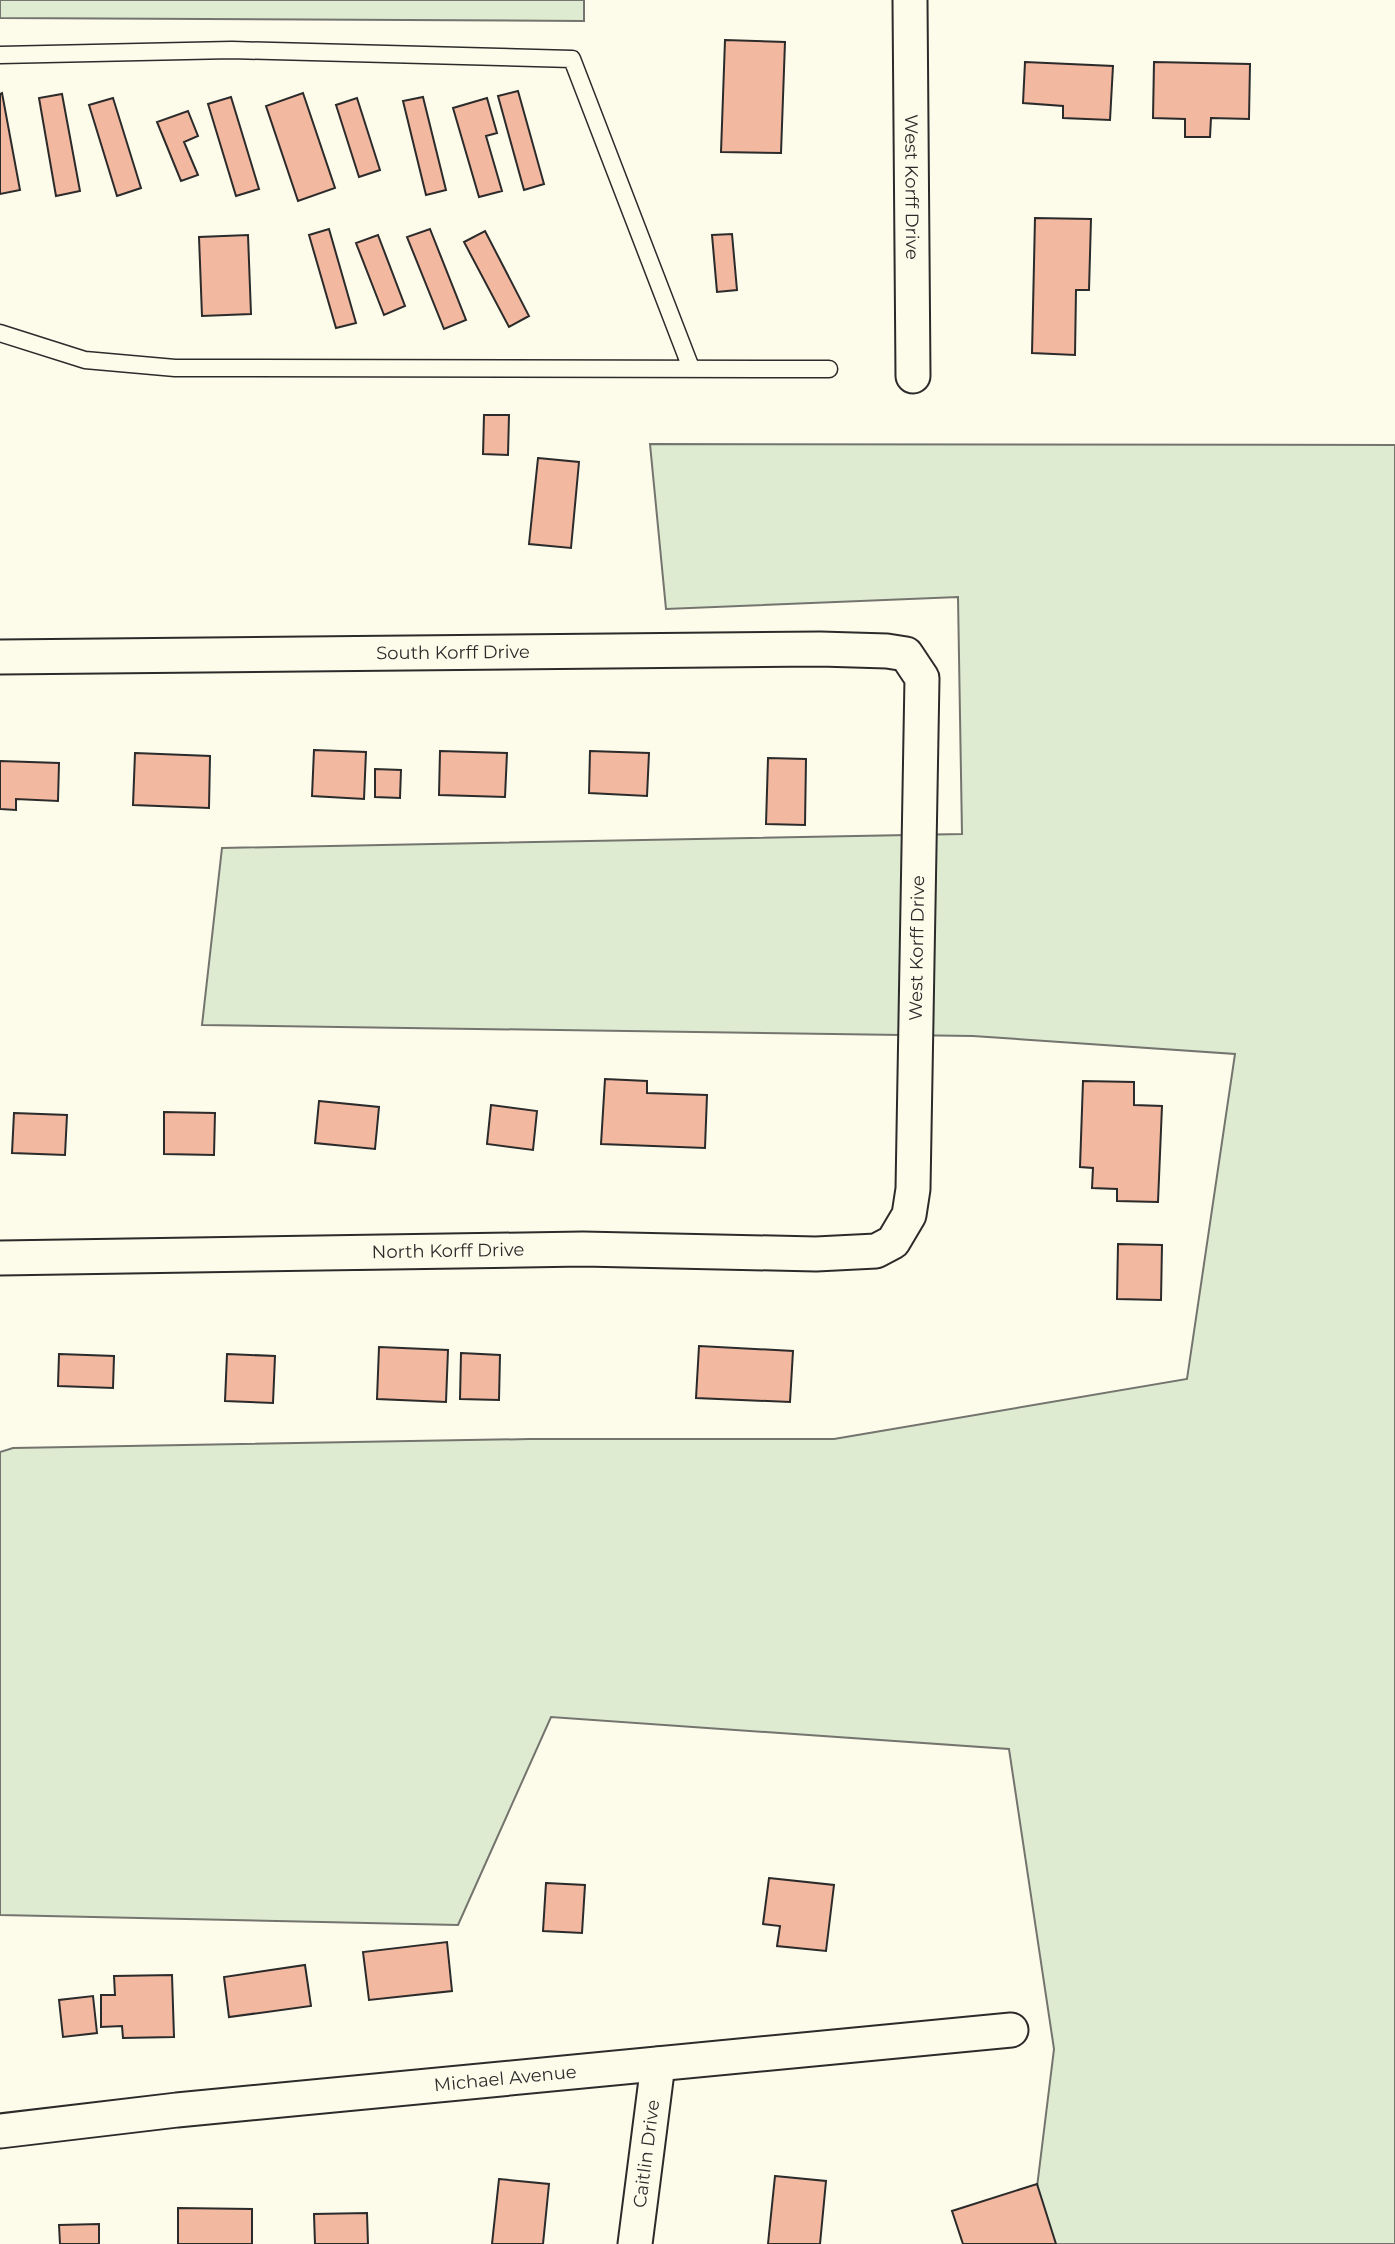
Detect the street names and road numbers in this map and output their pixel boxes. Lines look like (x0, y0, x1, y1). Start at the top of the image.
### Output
street label: West Korff Drive (900, 114, 923, 260)
street label: South Korff Drive (376, 641, 530, 664)
street label: West Korff Drive (905, 875, 929, 1021)
street label: North Korff Drive (372, 1239, 525, 1263)
street label: Michael Avenue (433, 2061, 578, 2096)
street label: Caitlin Drive (629, 2098, 664, 2209)

